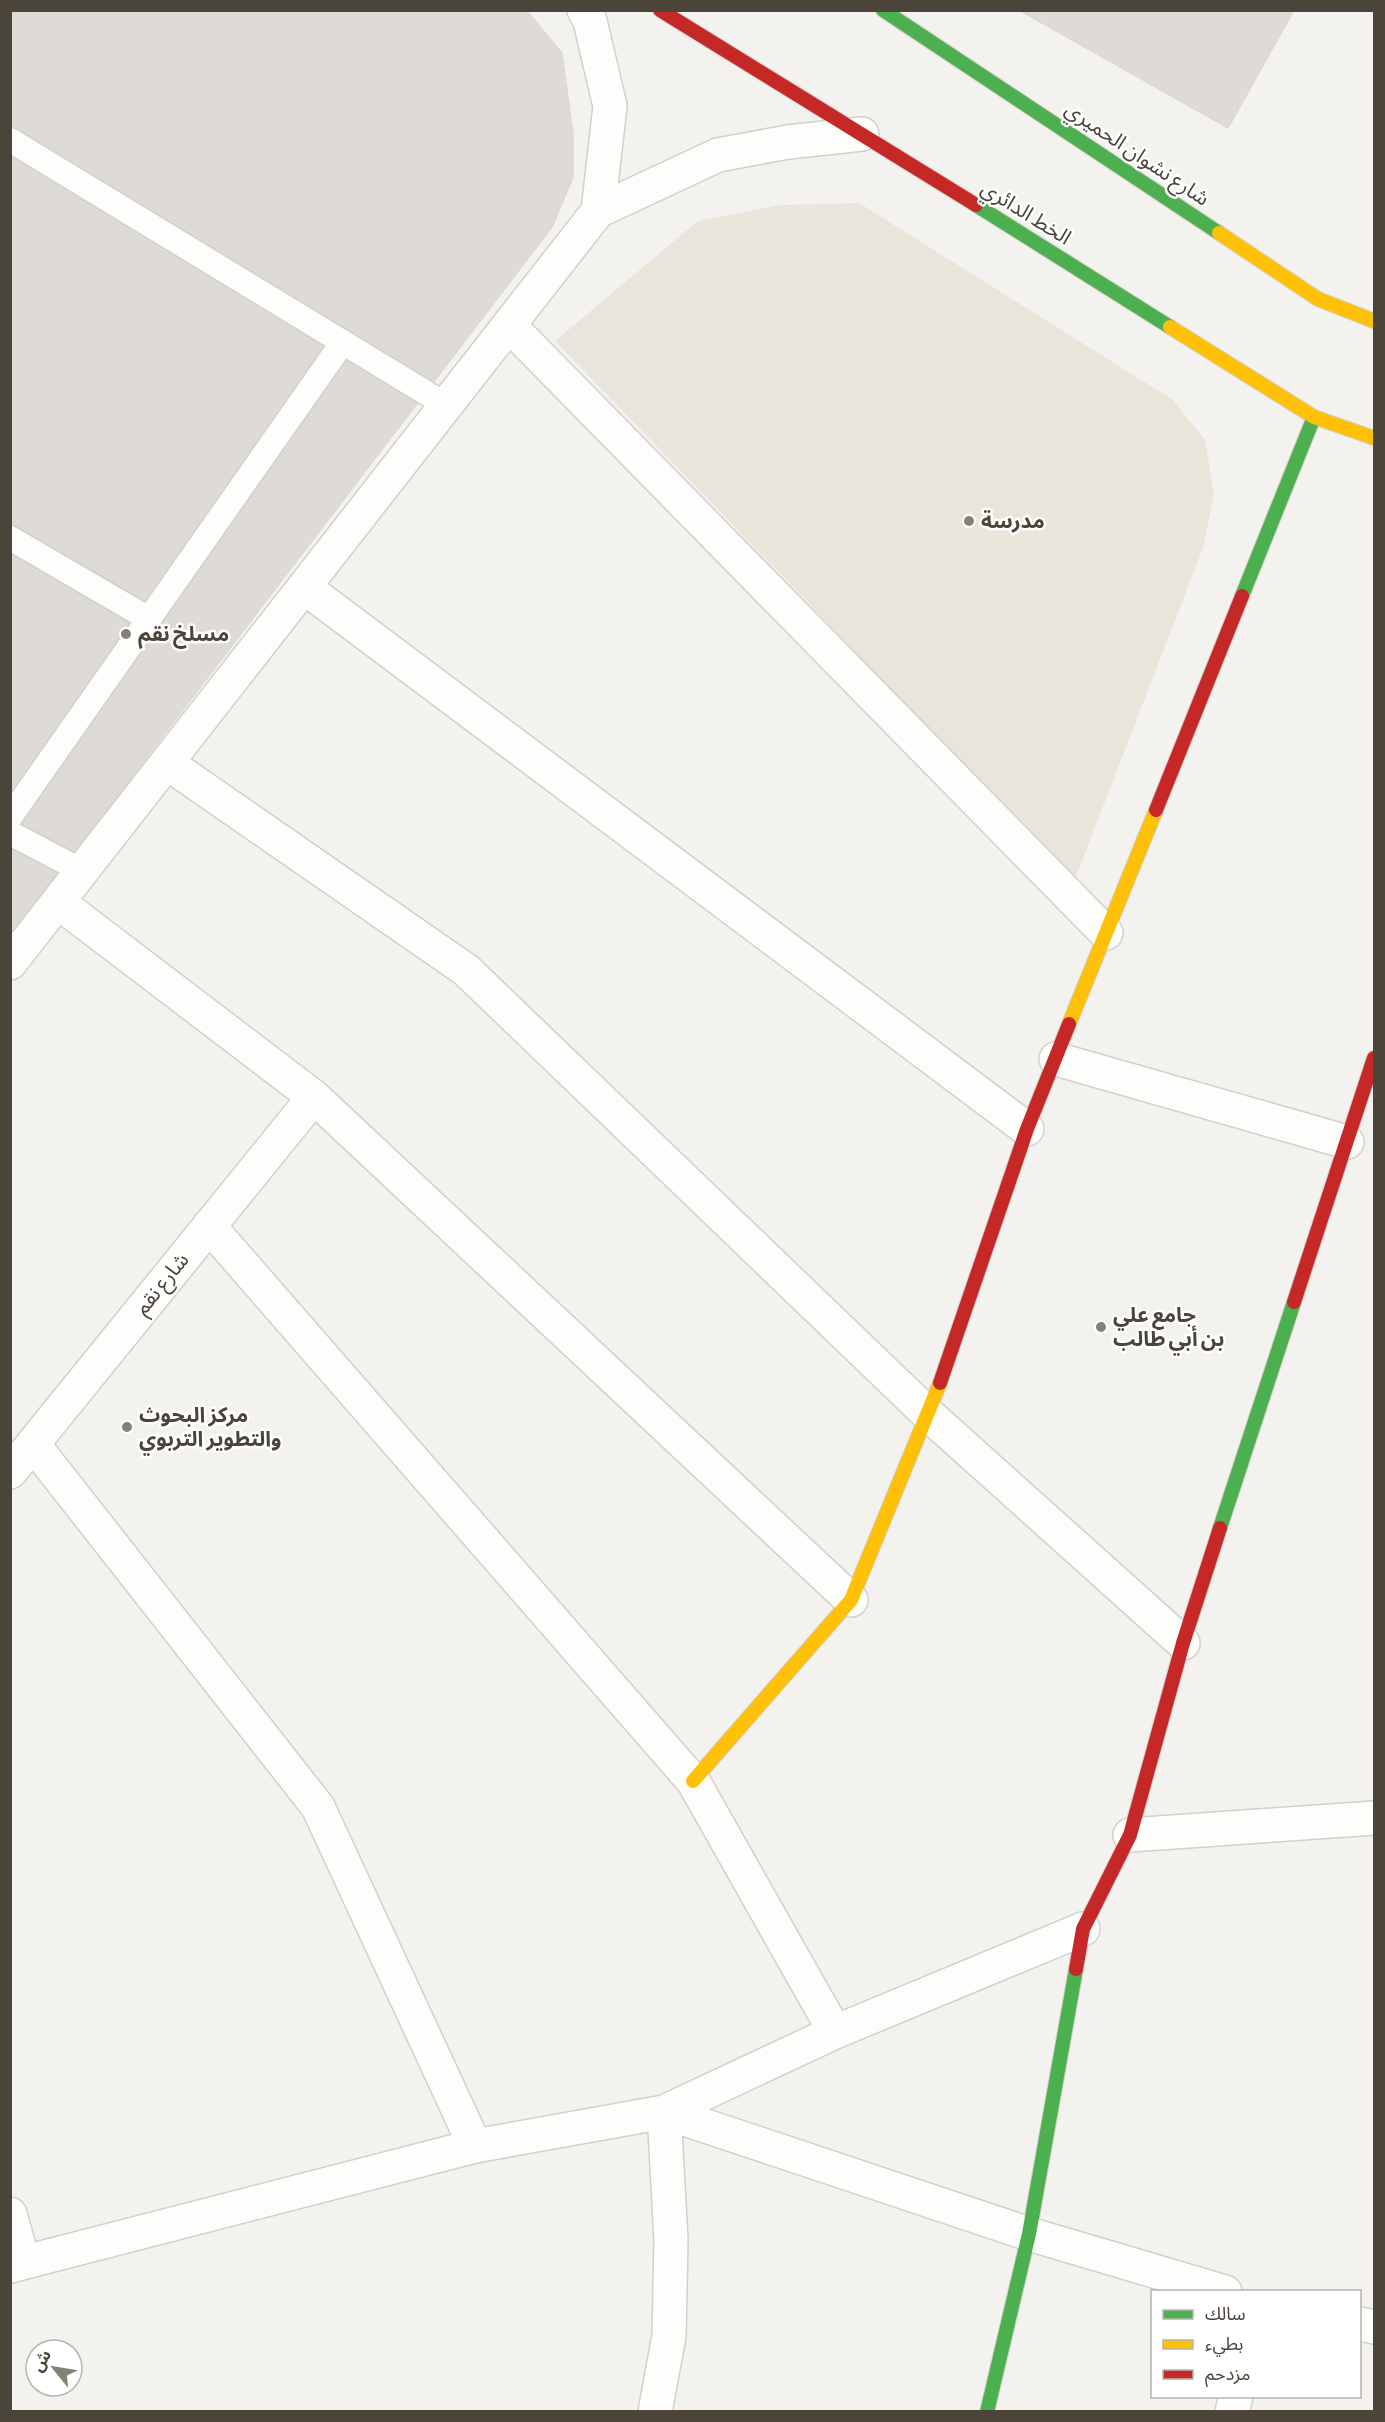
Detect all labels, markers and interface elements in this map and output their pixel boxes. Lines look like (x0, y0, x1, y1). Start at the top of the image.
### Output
street label: شارع نشوان الحميري (1058, 98, 1213, 214)
street label: الخط الدائري (975, 177, 1075, 253)
place label: مدرسة (981, 510, 1045, 533)
marker: مدرسة (962, 514, 976, 528)
place label: مسلخ نقم (138, 624, 229, 649)
marker: مسلخ نقم (119, 627, 133, 641)
street label: شارع نقم (131, 1249, 196, 1321)
place label: جامع علي بن أبي طالب (1113, 1305, 1224, 1355)
marker: جامع علي بن أبي طالب (1094, 1320, 1108, 1334)
place label: مركز البحوث والتطوير التربوي (139, 1405, 281, 1455)
marker: مركز البحوث والتطوير التربوي (120, 1420, 134, 1434)
legend (1151, 2290, 1361, 2398)
text: سالك (1205, 2306, 1246, 2324)
text: بطيء (1205, 2336, 1243, 2357)
north arrow (24, 2338, 84, 2398)
text: ش (29, 2347, 55, 2375)
text: مزدحم (1205, 2366, 1250, 2387)

